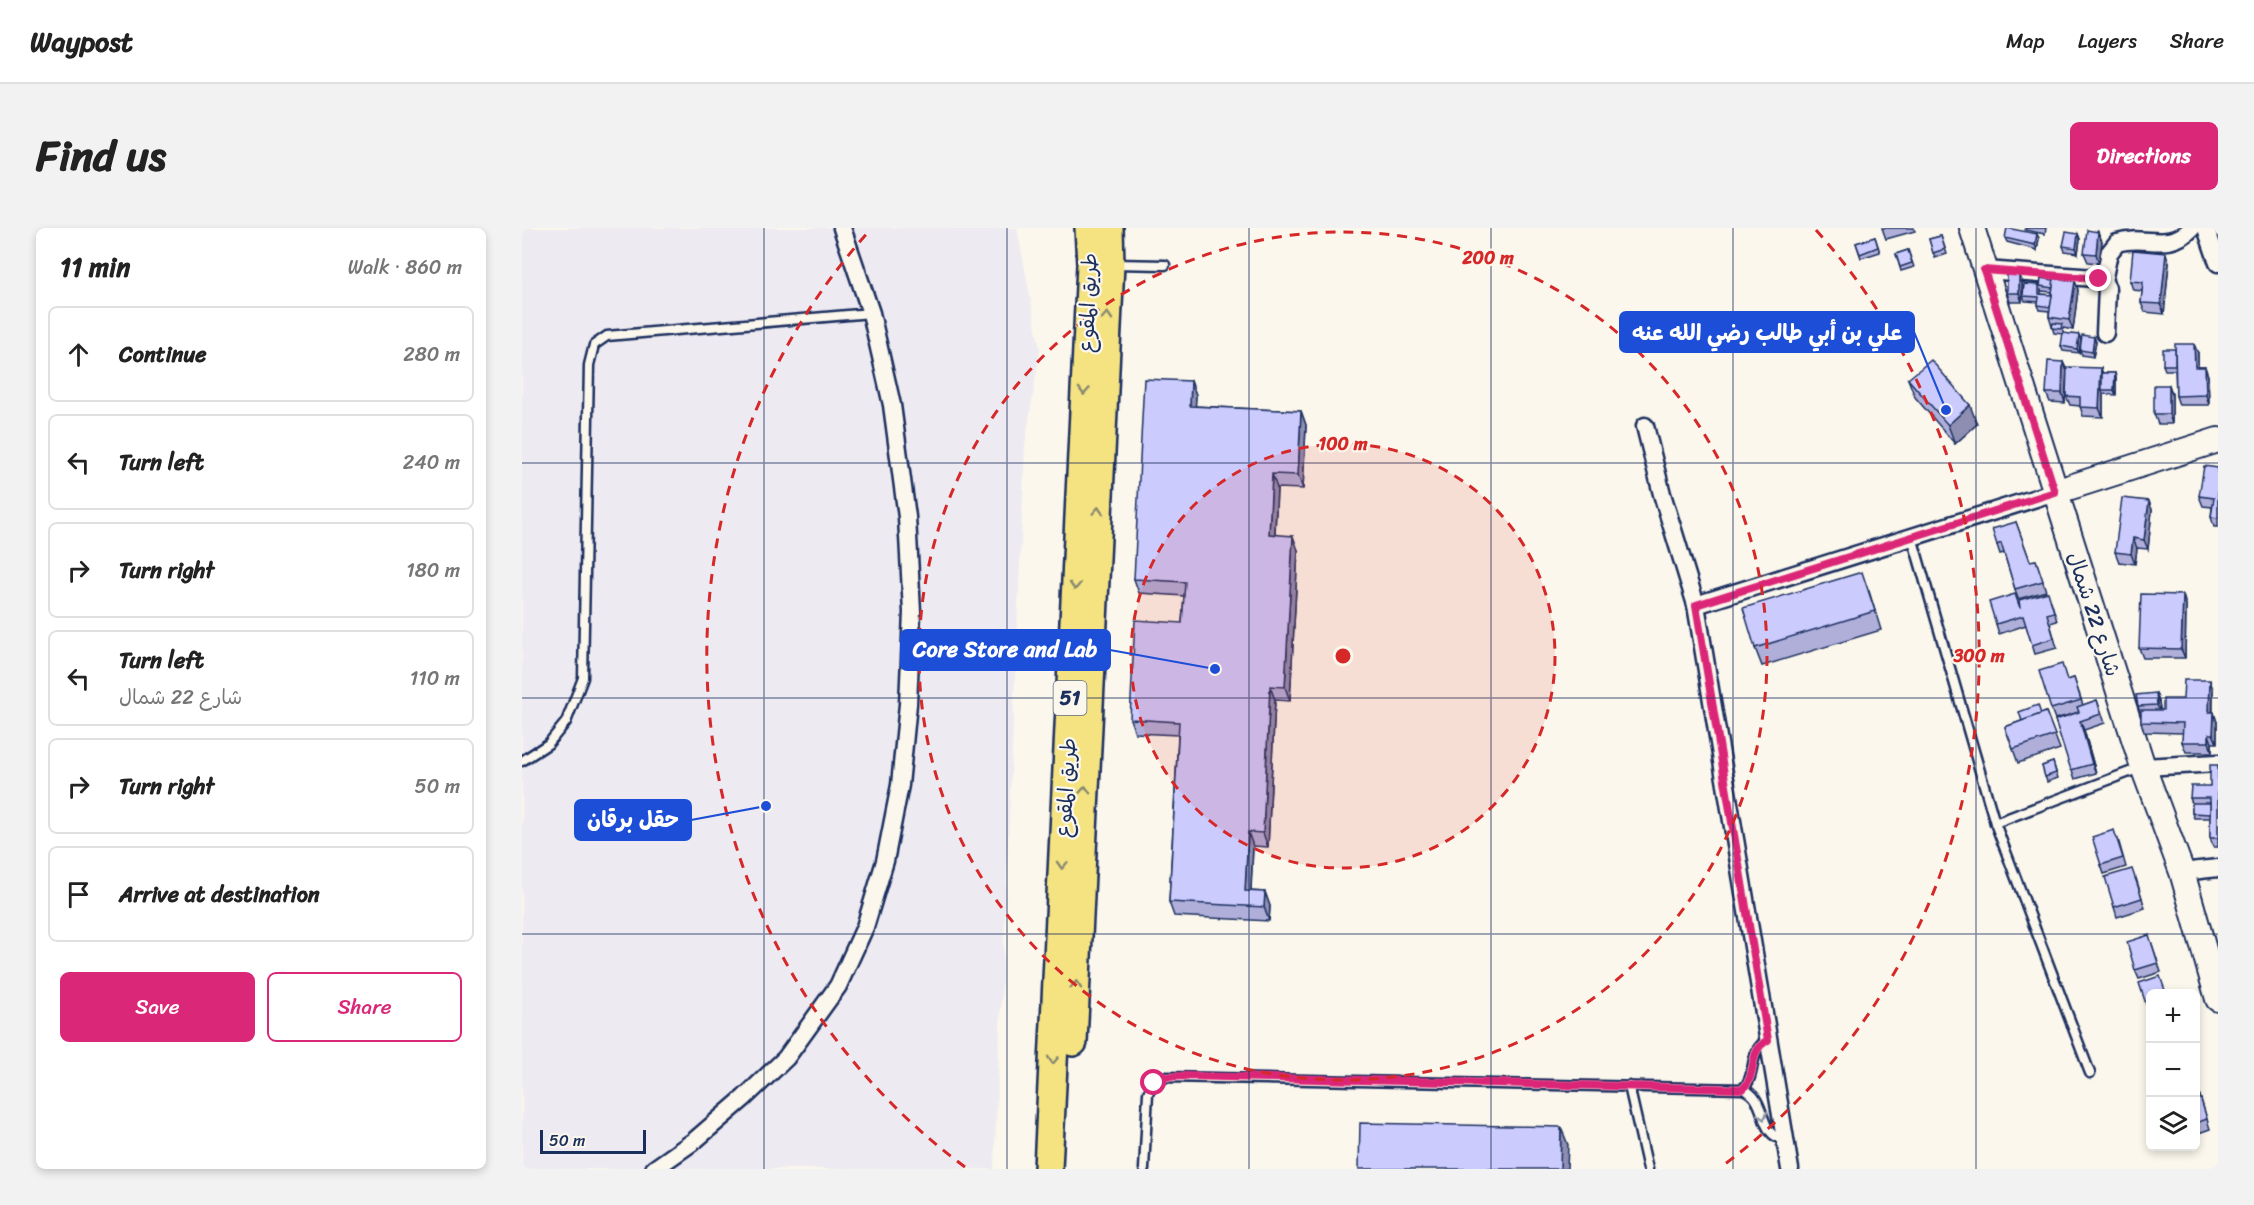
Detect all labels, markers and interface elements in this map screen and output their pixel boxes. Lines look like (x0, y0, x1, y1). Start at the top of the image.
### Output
text: Waypost (30, 17, 133, 66)
text: Map (2006, 22, 2045, 60)
text: Layers (2078, 22, 2137, 60)
text: Share (2170, 22, 2224, 60)
text: Find us (36, 119, 166, 193)
button: Directions (2070, 122, 2218, 190)
text: 200 m (1461, 242, 1514, 274)
text: 11 min (60, 244, 130, 290)
text: Walk · 860 m (348, 250, 462, 285)
street label: طريق المقوع (1067, 252, 1109, 354)
route end (2085, 265, 2111, 291)
one-way arrow (1101, 312, 1114, 321)
callout: علي بن أبي طالب رضي الله عنه (1620, 312, 1914, 352)
text: علي بن أبي طالب رضي الله عنه (1632, 313, 1902, 352)
text: Continue (119, 335, 207, 374)
text: 280 m (403, 337, 460, 372)
icon: ahead (62, 338, 95, 371)
one-way arrow (1078, 387, 1091, 396)
text: 100 m (1319, 428, 1368, 460)
text: Turn left (119, 443, 204, 482)
text: 240 m (403, 445, 460, 480)
icon: left (62, 446, 95, 479)
one-way arrow (1092, 507, 1105, 516)
street label: شارع 22 شمال (2056, 547, 2132, 681)
text: Turn right (119, 551, 214, 590)
text: 180 m (406, 553, 460, 588)
icon: right (62, 554, 95, 587)
one-way arrow (1069, 582, 1082, 591)
callout: Core Store and Lab (901, 630, 1110, 670)
text: Core Store and Lab (912, 630, 1097, 669)
text: 300 m (1952, 640, 2005, 672)
text: Turn left (119, 641, 204, 680)
centre of rings (1333, 646, 1353, 666)
text: 110 m (410, 661, 460, 696)
icon: left (62, 662, 95, 695)
text: شارع 22 شمال (119, 680, 242, 715)
road number: 51 (1054, 681, 1086, 715)
street label: طريق المقوع (1044, 737, 1088, 839)
text: Turn right (119, 767, 214, 806)
text: 50 m (415, 769, 460, 804)
icon: right (62, 770, 95, 803)
one-way arrow (1078, 785, 1091, 794)
callout: حقل برقان (575, 800, 691, 840)
text: حقل برقان (587, 800, 679, 839)
one-way arrow (1056, 860, 1069, 869)
text: Arrive at destination (119, 875, 320, 914)
icon: arrive (62, 878, 95, 911)
button: Save (60, 972, 255, 1042)
button: Share (267, 972, 462, 1042)
one-way arrow (1069, 980, 1082, 989)
map controls (2146, 989, 2200, 1151)
button: + (2146, 989, 2200, 1043)
button: − (2146, 1043, 2200, 1097)
one-way arrow (1047, 1055, 1060, 1064)
route start (1140, 1069, 1166, 1095)
button: layers (2146, 1097, 2200, 1151)
one-way arrow (1755, 1111, 1768, 1121)
text: 50 m (549, 1126, 585, 1155)
scale bar (540, 1127, 646, 1154)

